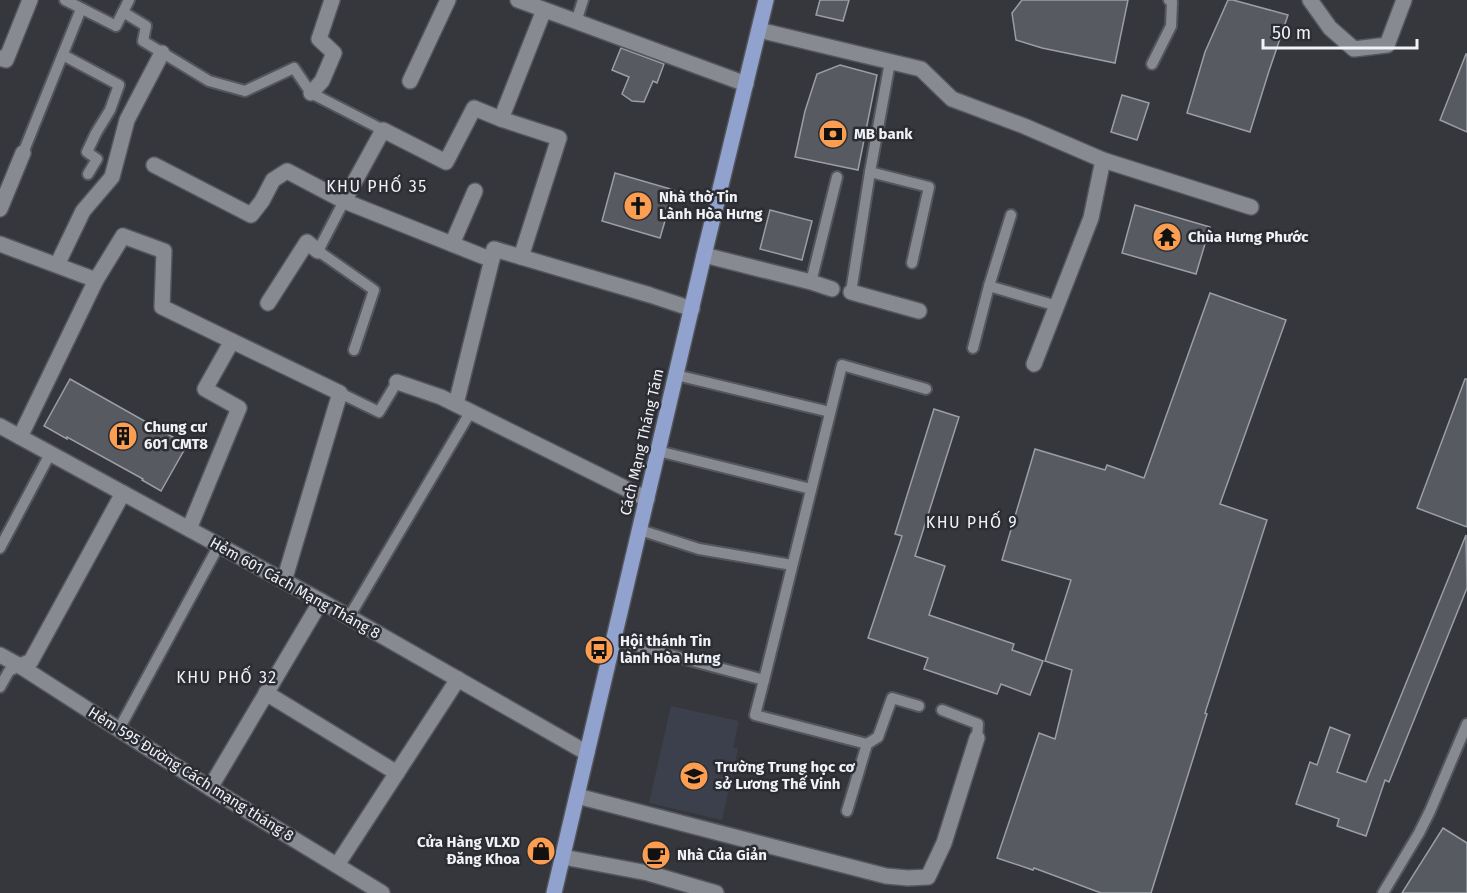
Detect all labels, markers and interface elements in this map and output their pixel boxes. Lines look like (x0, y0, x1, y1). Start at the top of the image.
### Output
scale bar (1263, 12, 1418, 50)
text: 50 m (1272, 22, 1311, 44)
bank icon: MB bank (817, 118, 849, 150)
place label: MB bank (854, 125, 913, 143)
district label: KHU PHỐ 35 (326, 174, 428, 196)
place label: Nhà thờ Tin Lành Hòa Hưng (659, 188, 763, 223)
church icon: Nhà thờ Tin Lành Hòa Hưng (622, 190, 654, 222)
temple icon: Chùa Hưng Phước (1151, 221, 1183, 253)
place label: Chùa Hưng Phước (1188, 228, 1309, 246)
street label: Cách Mạng Tháng Tám (616, 367, 668, 517)
place label: Chung cư 601 CMT8 (144, 418, 208, 453)
building icon: Chung cư 601 CMT8 (107, 420, 139, 452)
district label: KHU PHỐ 9 (926, 510, 1018, 532)
street label: Hẻm 601 Cách Mạng Tháng 8 (207, 534, 383, 642)
place label: Hội thánh Tin lành Hòa Hưng (620, 632, 721, 667)
bus stop icon: Hội thánh Tin lành Hòa Hưng (583, 634, 615, 666)
district label: KHU PHỐ 32 (176, 665, 278, 687)
street label: Hẻm 595 Đường Cách mạng tháng 8 (85, 703, 297, 845)
place label: Trường Trung học cơ sở Lương Thế Vinh (715, 758, 856, 793)
school or university icon: Trường Trung học cơ sở Lương Thế Vinh (678, 760, 710, 792)
place label: Cửa Hàng VLXD Đăng Khoa (417, 833, 520, 868)
shop icon: Cửa Hàng VLXD Đăng Khoa (525, 835, 557, 867)
cafe icon: Nhà Của Giản (640, 839, 672, 871)
place label: Nhà Của Giản (677, 846, 767, 864)

